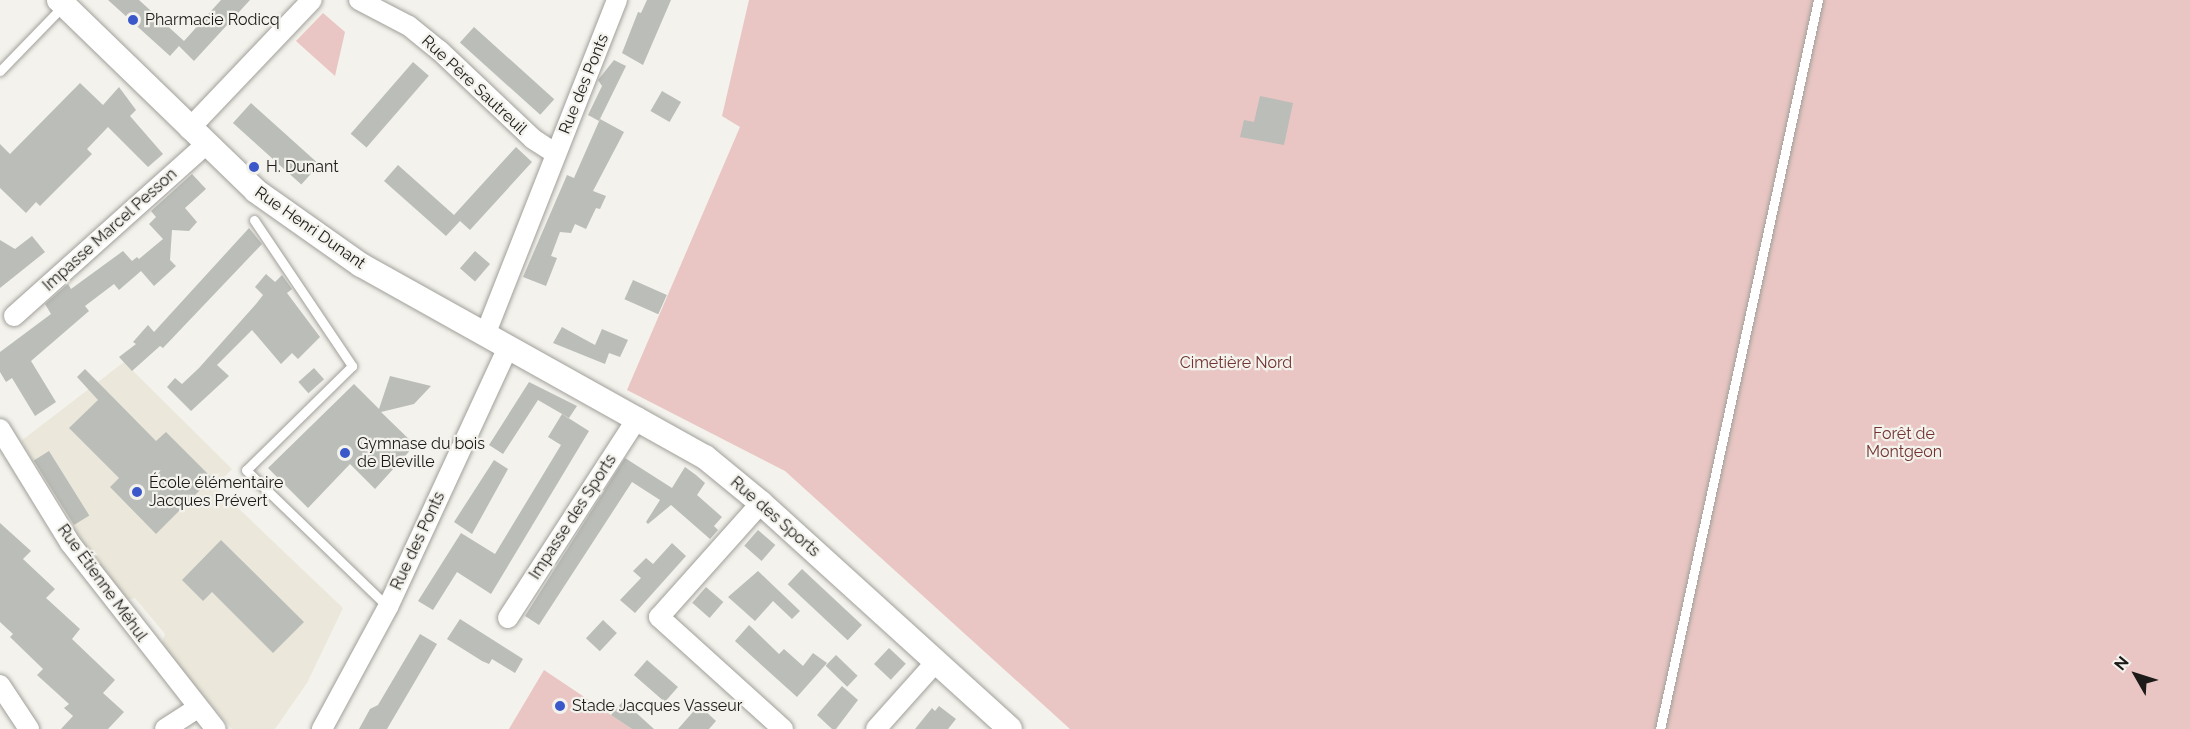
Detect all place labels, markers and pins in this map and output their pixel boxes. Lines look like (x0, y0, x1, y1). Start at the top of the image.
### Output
place label: Pharmacie Rodicq (145, 10, 280, 30)
marker: Pharmacie Rodicq (126, 13, 140, 27)
place label: H. Dunant (266, 157, 339, 177)
marker: H. Dunant (247, 160, 261, 174)
place label: Gymnase du bois de Bleville (357, 434, 485, 472)
marker: Gymnase du bois de Bleville (338, 446, 352, 460)
place label: École élémentaire Jacques Prévert (149, 473, 283, 511)
marker: École élémentaire Jacques Prévert (130, 485, 144, 499)
place label: Stade Jacques Vasseur (572, 696, 743, 716)
marker: Stade Jacques Vasseur (553, 699, 567, 713)

